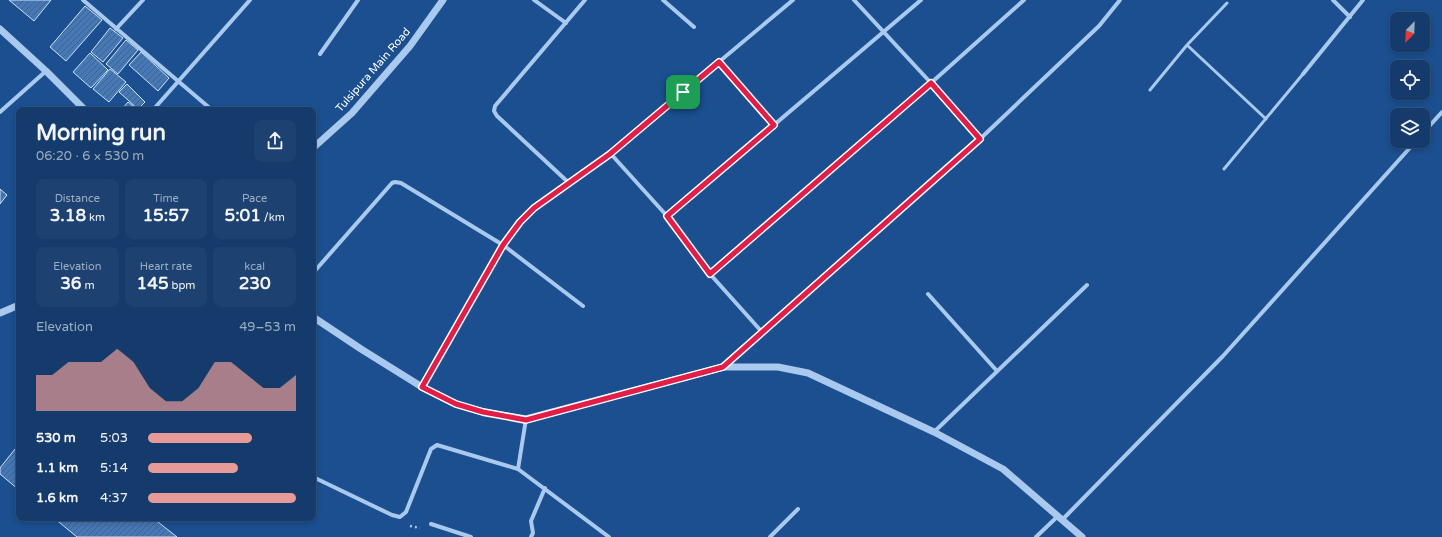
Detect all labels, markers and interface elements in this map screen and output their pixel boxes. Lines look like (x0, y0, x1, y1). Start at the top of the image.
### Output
north arrow (1390, 12, 1430, 52)
map controls (1390, 12, 1430, 148)
street label: Tulsipura Main Road (333, 25, 413, 115)
button: locate (1390, 60, 1430, 100)
pin (666, 75, 700, 109)
icon: arrive (672, 81, 694, 103)
button: layers (1390, 108, 1430, 148)
text: Morning run (36, 120, 166, 146)
button: share (254, 120, 296, 162)
text: 06:20 · 6 × 530 m (36, 148, 144, 164)
text: Distance (55, 192, 100, 205)
text: Time (153, 192, 179, 205)
text: Pace (242, 192, 267, 205)
text: 3.18 (50, 205, 86, 226)
text: 15:57 (142, 205, 190, 226)
text: 5:01 (225, 205, 261, 226)
text: km (86, 211, 105, 224)
text: /km (261, 211, 285, 224)
text: Elevation (53, 260, 101, 273)
text: Heart rate (140, 260, 192, 273)
text: kcal (244, 260, 265, 273)
text: 36 (60, 273, 82, 294)
text: 145 (137, 273, 169, 294)
text: 230 (239, 273, 271, 294)
text: m (82, 279, 94, 292)
text: bpm (169, 279, 195, 292)
text: Elevation (36, 319, 93, 335)
text: 49–53 m (239, 319, 296, 335)
text: 530 m (36, 430, 76, 446)
text: 5:03 (100, 430, 128, 446)
text: 1.1 km (36, 460, 78, 476)
text: 5:14 (100, 460, 128, 476)
text: 1.6 km (36, 490, 78, 506)
text: 4:37 (100, 490, 128, 506)

